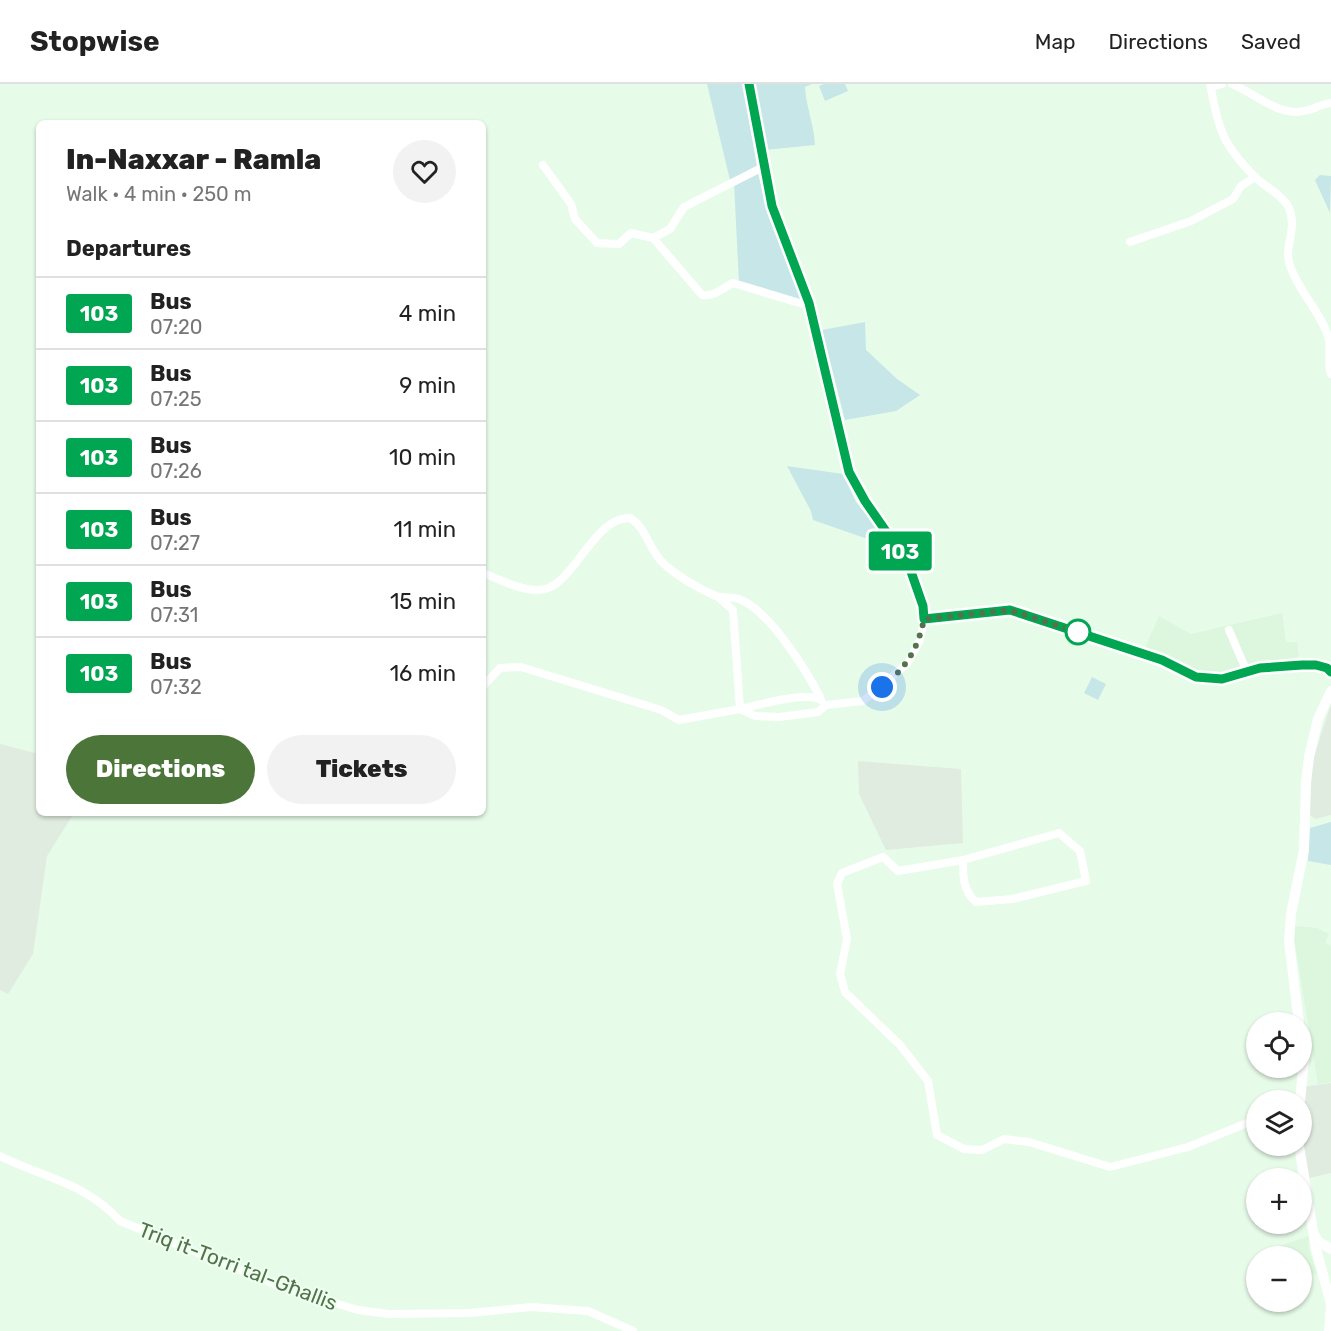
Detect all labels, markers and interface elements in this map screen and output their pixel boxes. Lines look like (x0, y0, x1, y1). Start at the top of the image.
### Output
text: Stopwise (30, 25, 160, 58)
text: Map (1035, 29, 1076, 54)
text: Directions (1109, 29, 1208, 54)
text: Saved (1241, 29, 1301, 54)
button: heart (393, 140, 456, 203)
text: In-Naxxar - Ramla (66, 143, 321, 176)
text: Walk · 4 min · 250 m (66, 182, 251, 206)
text: Departures (66, 235, 191, 262)
text: Bus (150, 288, 192, 315)
text: 4 min (399, 300, 456, 327)
text: 103 (80, 301, 118, 326)
text: 07:20 (150, 315, 203, 339)
text: Bus (150, 360, 192, 387)
text: 9 min (399, 372, 456, 399)
text: 103 (80, 373, 118, 398)
text: 07:25 (150, 387, 202, 411)
text: Bus (150, 432, 192, 459)
text: 10 min (389, 444, 456, 471)
text: 103 (80, 445, 118, 470)
text: 07:26 (150, 459, 202, 483)
text: Bus (150, 504, 192, 531)
text: 11 min (394, 516, 456, 543)
text: 103 (80, 517, 118, 542)
text: 07:27 (150, 531, 200, 555)
line badge: 103 (866, 532, 934, 570)
text: 103 (881, 539, 919, 564)
text: Bus (150, 576, 192, 603)
text: 15 min (390, 588, 456, 615)
text: 103 (80, 589, 118, 614)
text: 07:31 (150, 603, 198, 627)
unlabelled marker (1065, 619, 1091, 645)
text: Bus (150, 648, 192, 675)
text: 16 min (390, 660, 456, 687)
text: 103 (80, 661, 118, 686)
your location (867, 672, 897, 702)
text: 07:32 (150, 675, 202, 699)
button: Directions (66, 735, 255, 804)
button: Tickets (267, 735, 456, 804)
map controls (1246, 1012, 1312, 1312)
button: locate (1246, 1012, 1312, 1078)
button: layers (1246, 1090, 1312, 1156)
button: + (1246, 1168, 1312, 1234)
street label: Triq it-Torri tal-Għallis (135, 1217, 341, 1315)
button: − (1246, 1246, 1312, 1312)

